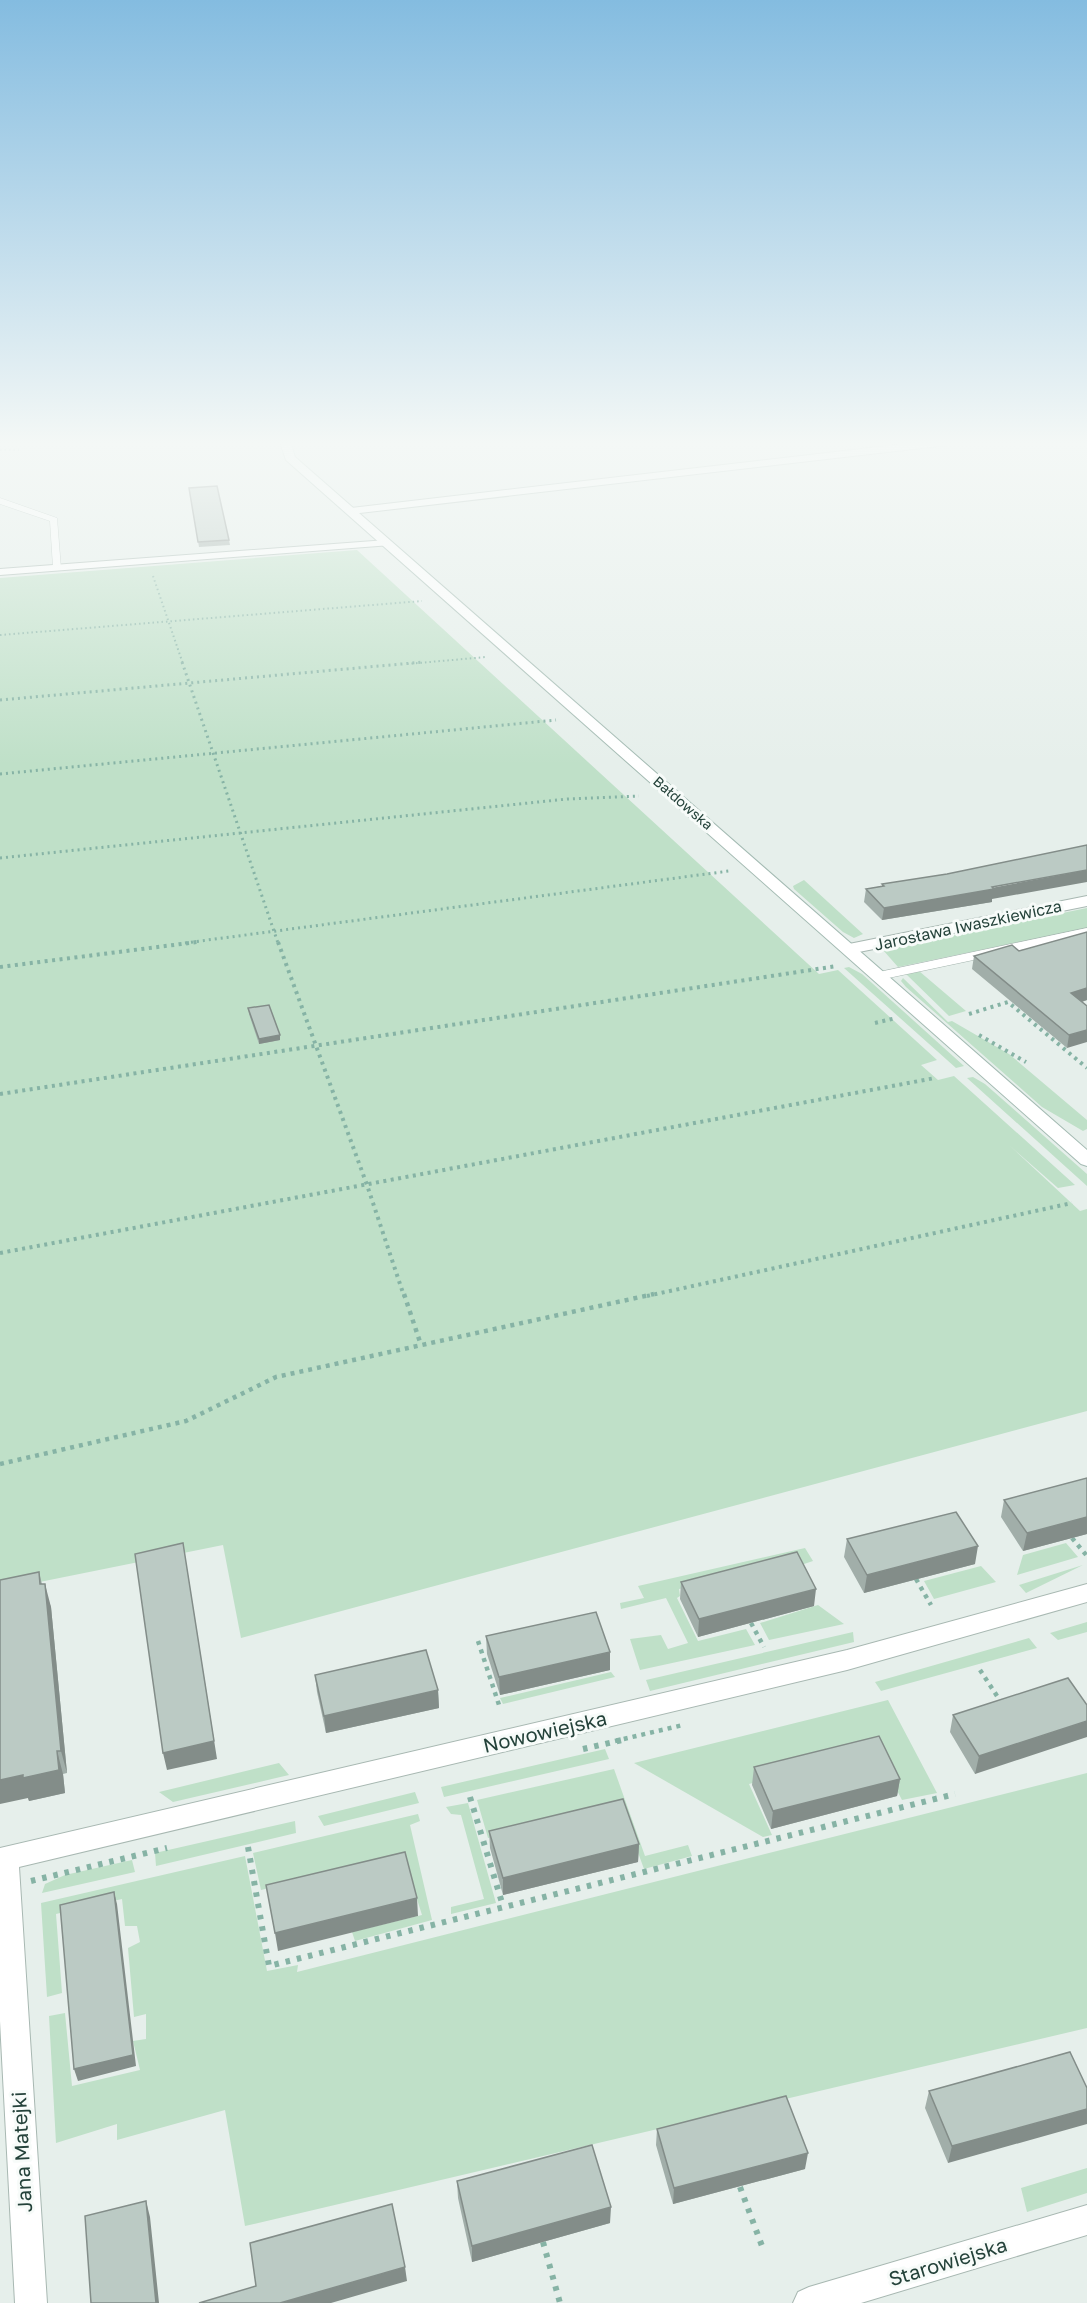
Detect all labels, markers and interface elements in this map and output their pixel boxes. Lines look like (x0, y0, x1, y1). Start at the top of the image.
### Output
street label: Bałdowska (650, 772, 717, 833)
street label: Jarosława Iwaszkiewicza (872, 895, 1064, 955)
street label: Nowowiejska (481, 1705, 609, 1757)
street label: Jana Matejki (6, 2091, 36, 2213)
street label: Starowiejska (886, 2232, 1010, 2290)

